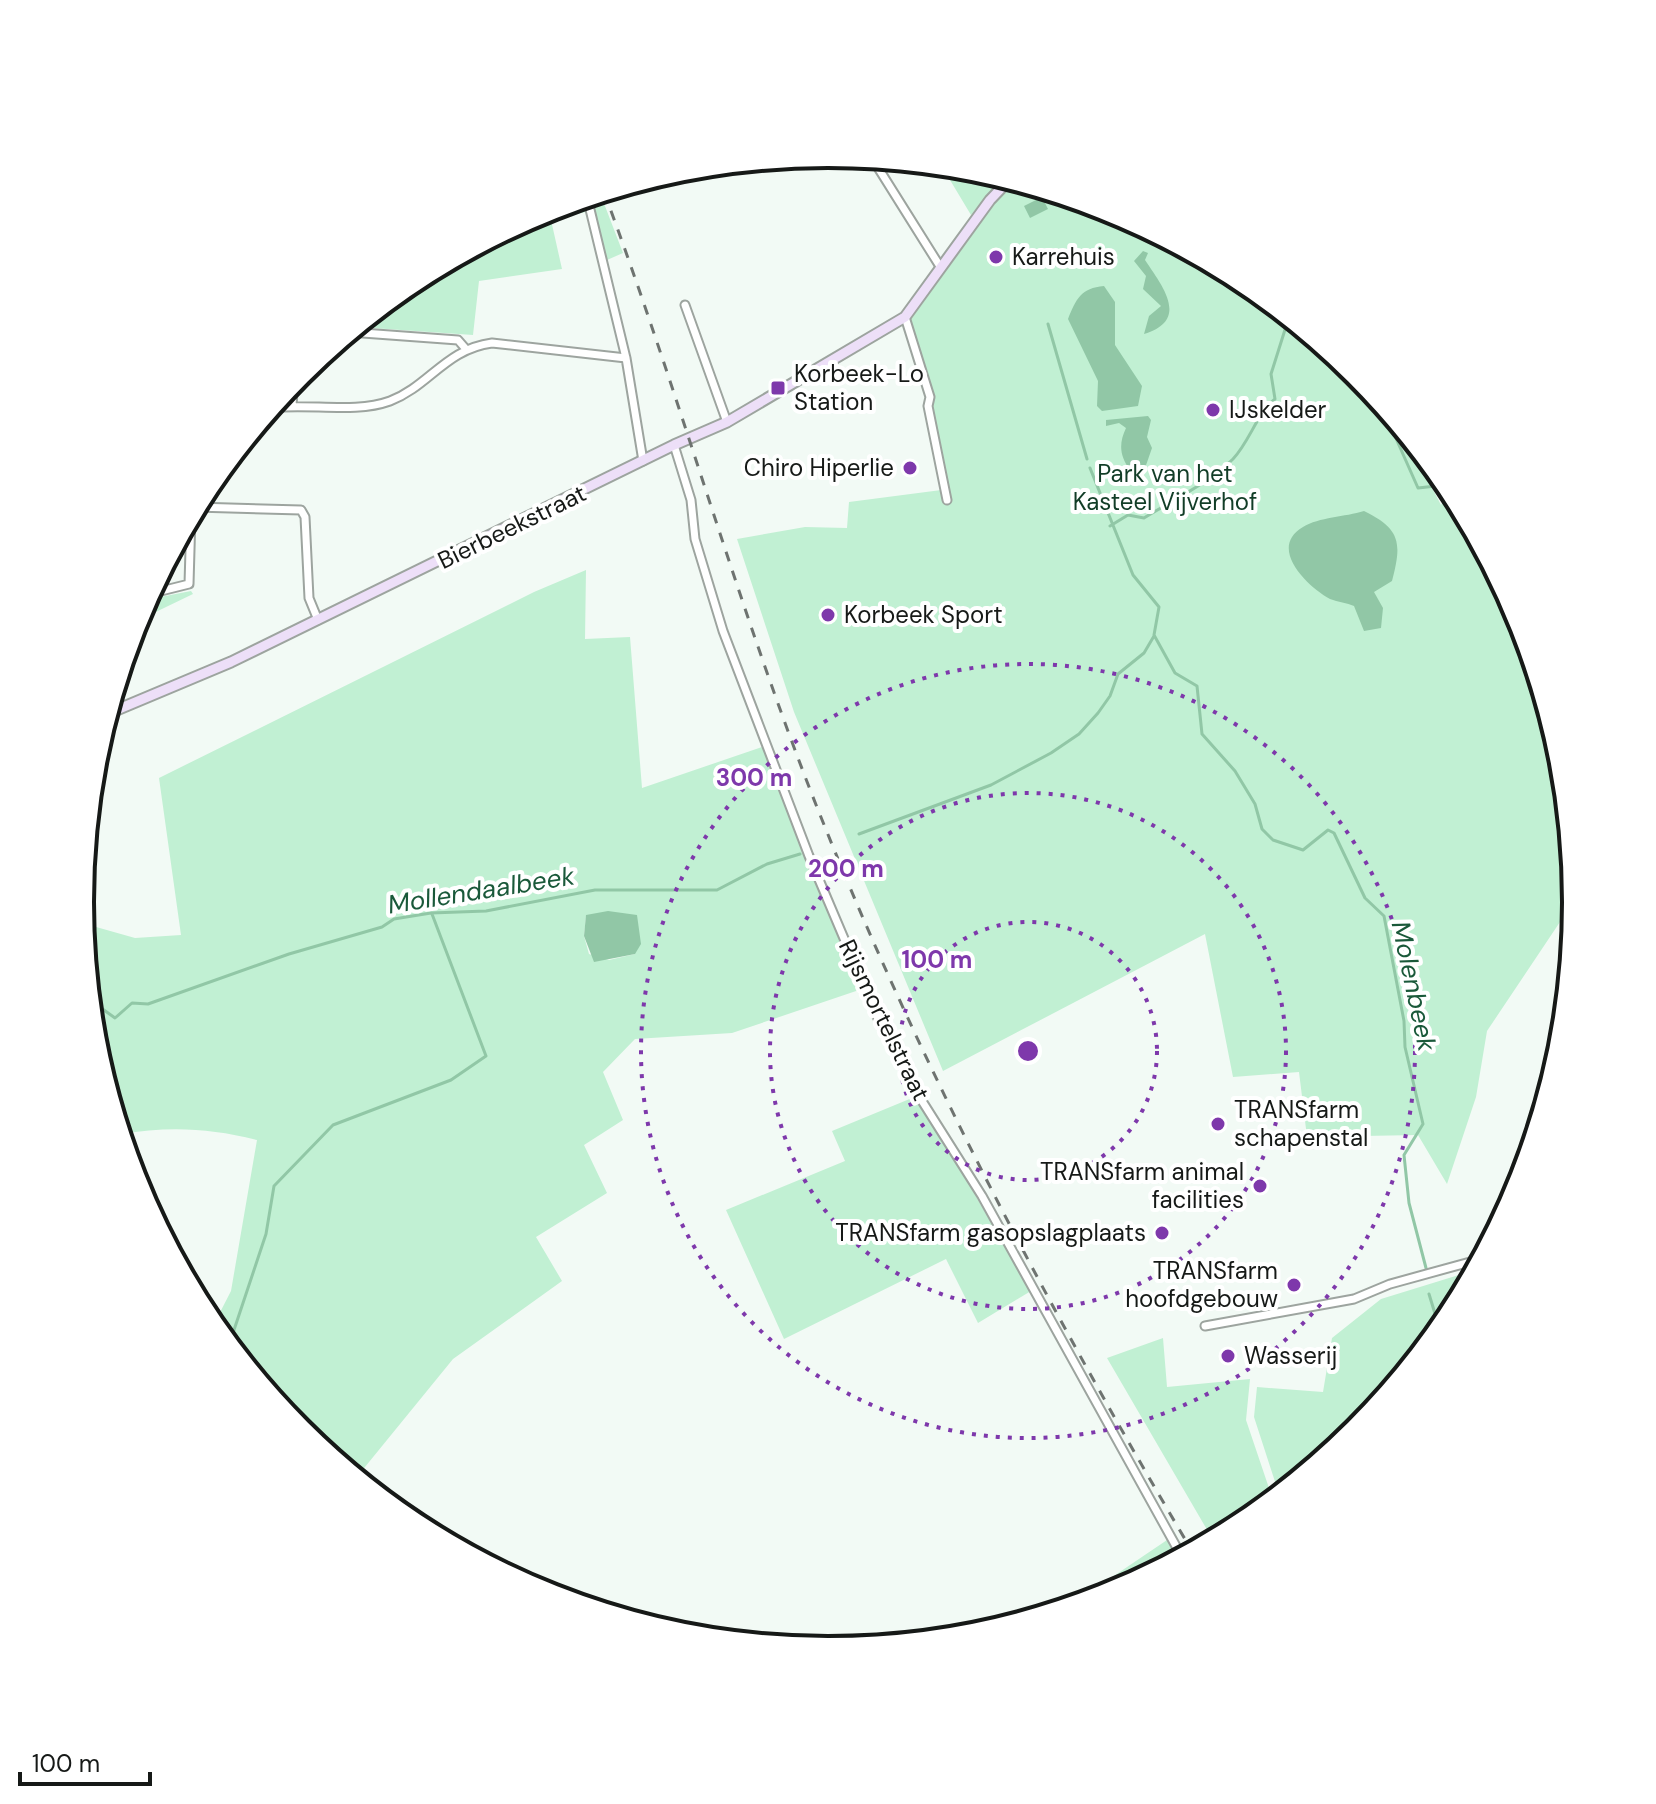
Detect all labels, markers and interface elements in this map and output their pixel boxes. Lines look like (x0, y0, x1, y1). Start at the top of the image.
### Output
place label: Karrehuis (1012, 241, 1115, 272)
marker: Karrehuis (987, 248, 1005, 266)
place label: Korbeek-Lo Station (794, 358, 924, 417)
marker: Korbeek-Lo Station (769, 379, 787, 397)
place label: IJskelder (1229, 394, 1327, 425)
marker: IJskelder (1204, 401, 1222, 419)
place label: Chiro Hiperlie (744, 452, 894, 483)
park label: Park van het Kasteel Vijverhof (1073, 458, 1257, 517)
marker: Chiro Hiperlie (901, 459, 919, 477)
street label: Bierbeekstraat (432, 477, 591, 576)
place label: Korbeek Sport (844, 599, 1003, 630)
marker: Korbeek Sport (819, 606, 837, 624)
text: 300 m (716, 762, 792, 793)
text: 200 m (808, 853, 884, 884)
water label: Mollendaalbeek (385, 858, 577, 922)
water label: Molenbeek (1384, 918, 1444, 1055)
street label: Rijsmortelstraat (832, 934, 937, 1105)
text: 100 m (902, 944, 972, 975)
centre of rings (1014, 1037, 1042, 1065)
place label: TRANSfarm schapenstal (1234, 1094, 1368, 1153)
marker: TRANSfarm schapenstal (1209, 1115, 1227, 1133)
place label: TRANSfarm animal facilities (1040, 1156, 1244, 1215)
marker: TRANSfarm animal facilities (1251, 1177, 1269, 1195)
place label: TRANSfarm gasopslagplaats (835, 1217, 1146, 1248)
marker: TRANSfarm gasopslagplaats (1153, 1224, 1171, 1242)
place label: TRANSfarm hoofdgebouw (1125, 1255, 1278, 1314)
marker: TRANSfarm hoofdgebouw (1285, 1276, 1303, 1294)
place label: Wasserij (1244, 1340, 1337, 1371)
marker: Wasserij (1219, 1347, 1237, 1365)
scale bar (20, 1736, 150, 1786)
text: 100 m (32, 1748, 100, 1779)

